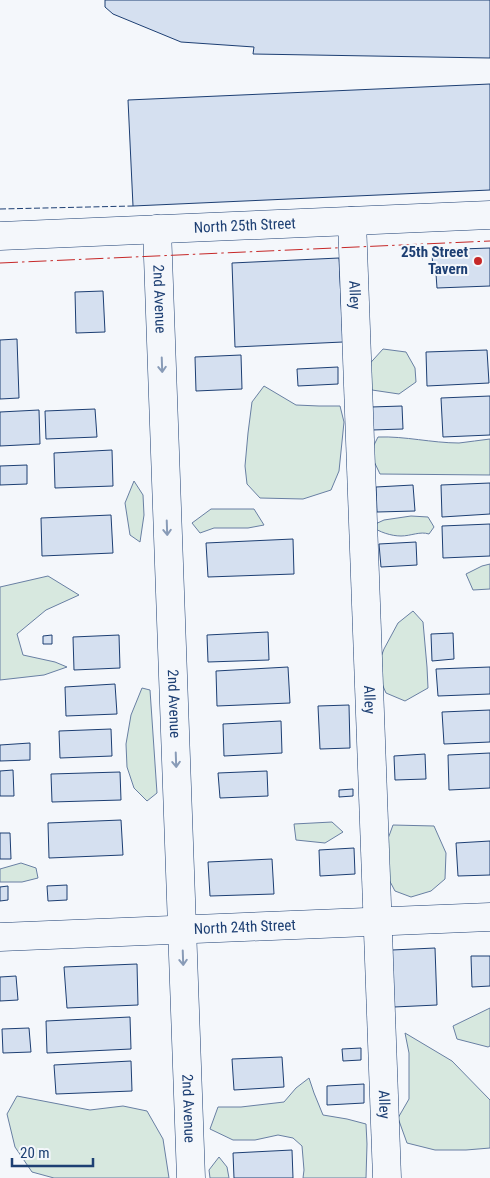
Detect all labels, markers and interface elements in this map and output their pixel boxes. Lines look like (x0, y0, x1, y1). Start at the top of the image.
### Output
street label: North 25th Street (193, 214, 296, 237)
place label: 25th Street Tavern (401, 243, 468, 278)
marker: 25th Street Tavern (472, 255, 484, 267)
street label: 2nd Avenue (149, 264, 170, 334)
street label: Alley (345, 280, 364, 310)
one-way arrow (157, 357, 166, 373)
one-way arrow (163, 520, 172, 536)
street label: 2nd Avenue (164, 669, 184, 738)
street label: Alley (360, 685, 379, 714)
one-way arrow (171, 752, 181, 768)
street label: North 24th Street (193, 916, 296, 938)
one-way arrow (178, 949, 188, 965)
street label: 2nd Avenue (178, 1074, 199, 1143)
street label: Alley (375, 1090, 394, 1119)
scale bar (12, 1136, 94, 1168)
text: 20 m (20, 1144, 50, 1162)

